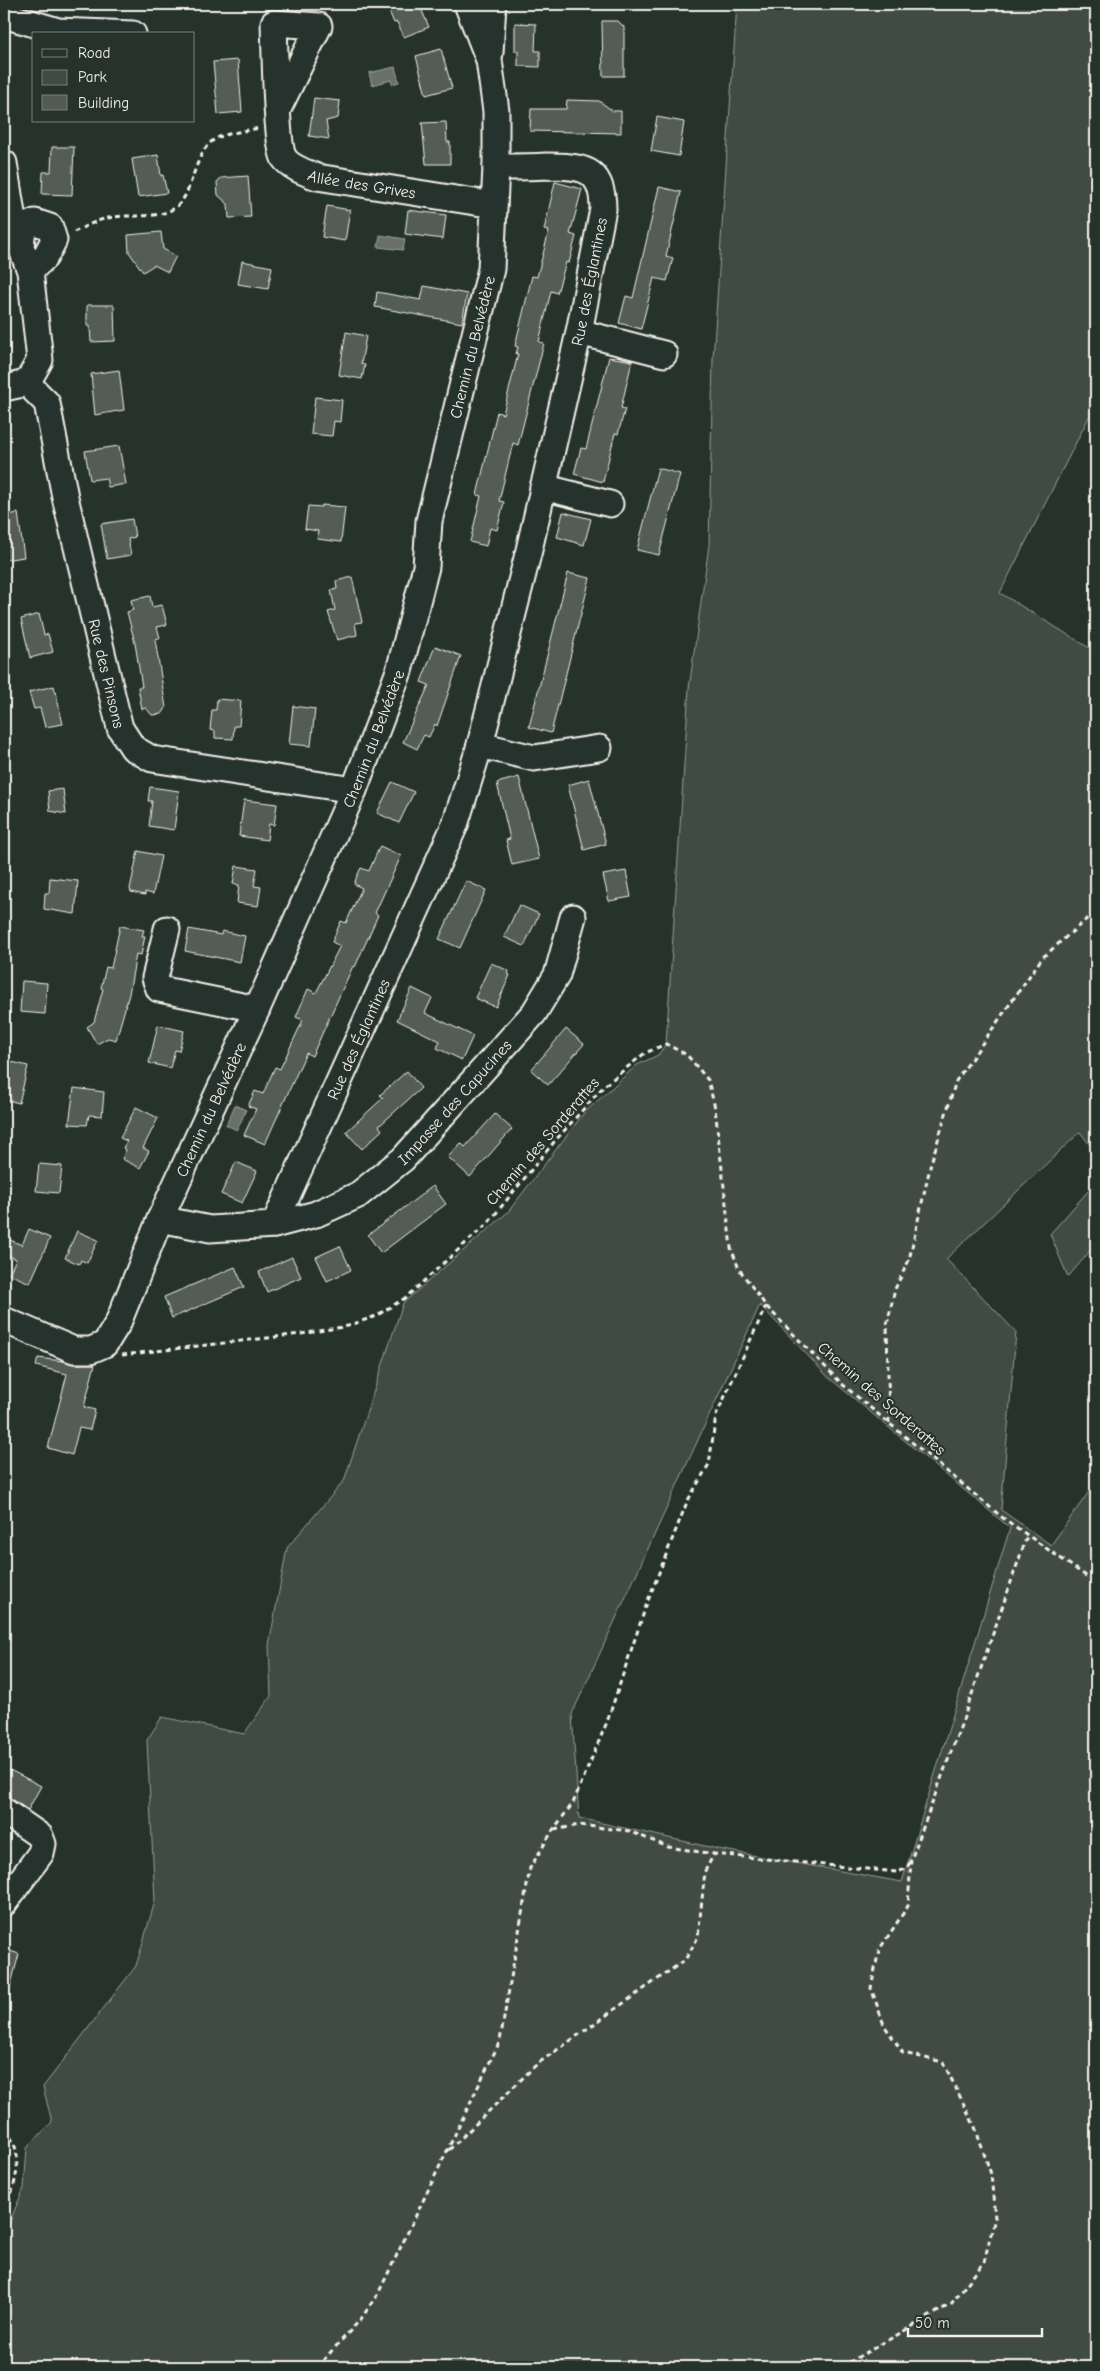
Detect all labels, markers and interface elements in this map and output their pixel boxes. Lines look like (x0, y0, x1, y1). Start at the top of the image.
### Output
legend (32, 32, 195, 122)
text: Road (78, 44, 110, 62)
text: Park (78, 68, 107, 86)
text: Building (78, 94, 129, 112)
street label: Allée des Grives (305, 166, 417, 203)
street label: Rue des Églantines (568, 216, 611, 348)
street label: Chemin du Belvédère (447, 274, 499, 420)
street label: Rue des Pinsons (84, 617, 128, 731)
street label: Chemin du Belvédère (339, 668, 409, 811)
street label: Rue des Églantines (324, 976, 394, 1103)
street label: Impasse des Capucines (395, 1036, 516, 1169)
street label: Chemin du Belvédère (173, 1040, 250, 1180)
street label: Chemin des Sorderattes (482, 1074, 603, 1209)
street label: Chemin des Sorderattes (814, 1338, 949, 1459)
scale bar (908, 2306, 1041, 2338)
text: 50 m (915, 2314, 950, 2332)

